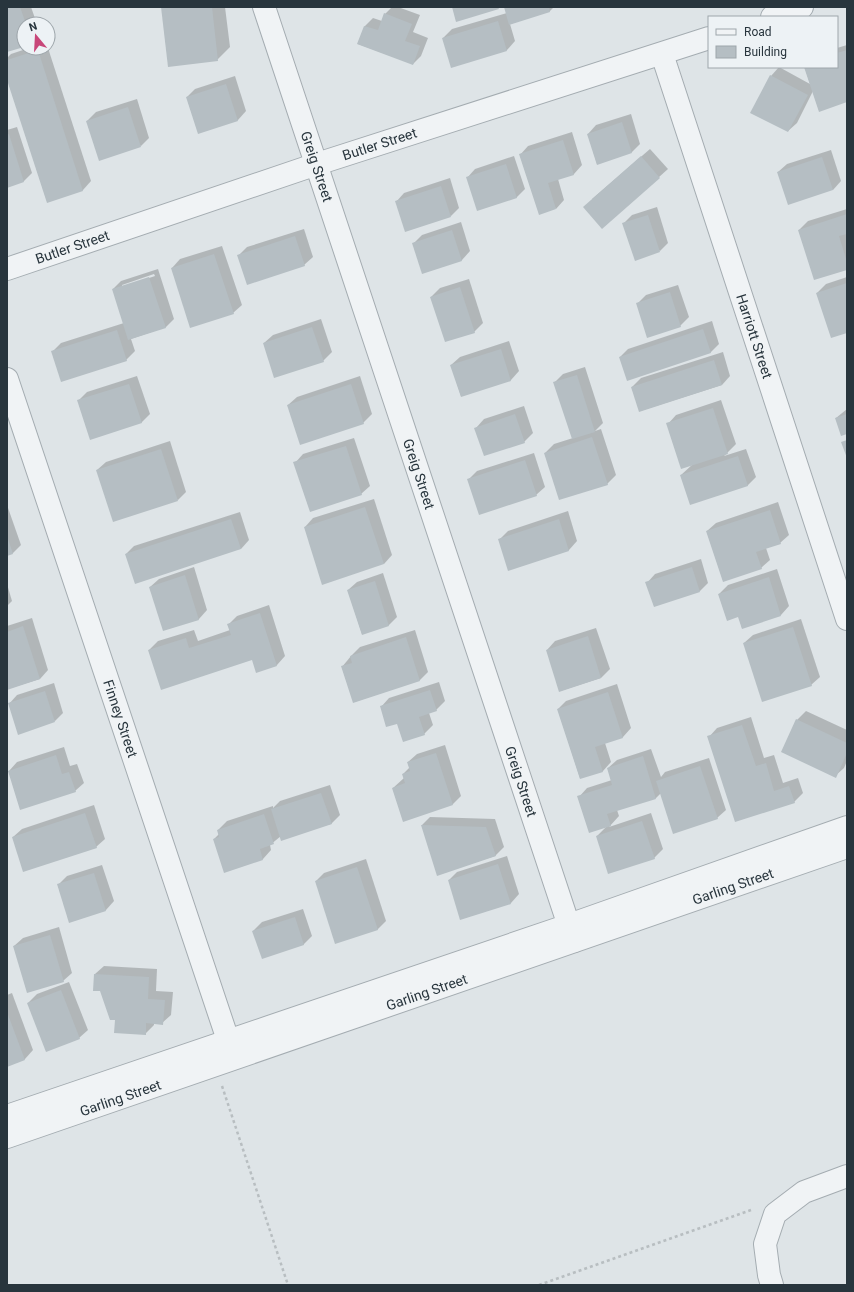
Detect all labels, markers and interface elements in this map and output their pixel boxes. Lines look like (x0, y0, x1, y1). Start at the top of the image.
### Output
north arrow (16, 16, 56, 56)
legend (708, 16, 838, 68)
text: N (27, 20, 39, 34)
text: Road (744, 25, 772, 39)
text: Building (744, 45, 787, 59)
street label: Butler Street (340, 124, 419, 163)
street label: Greig Street (298, 129, 336, 204)
street label: Butler Street (33, 227, 112, 267)
street label: Harriott Street (733, 292, 776, 381)
street label: Greig Street (400, 437, 438, 512)
street label: Finney Street (100, 678, 141, 760)
street label: Greig Street (502, 744, 540, 819)
street label: Garling Street (690, 865, 776, 908)
street label: Garling Street (384, 971, 470, 1014)
street label: Garling Street (78, 1076, 164, 1119)

